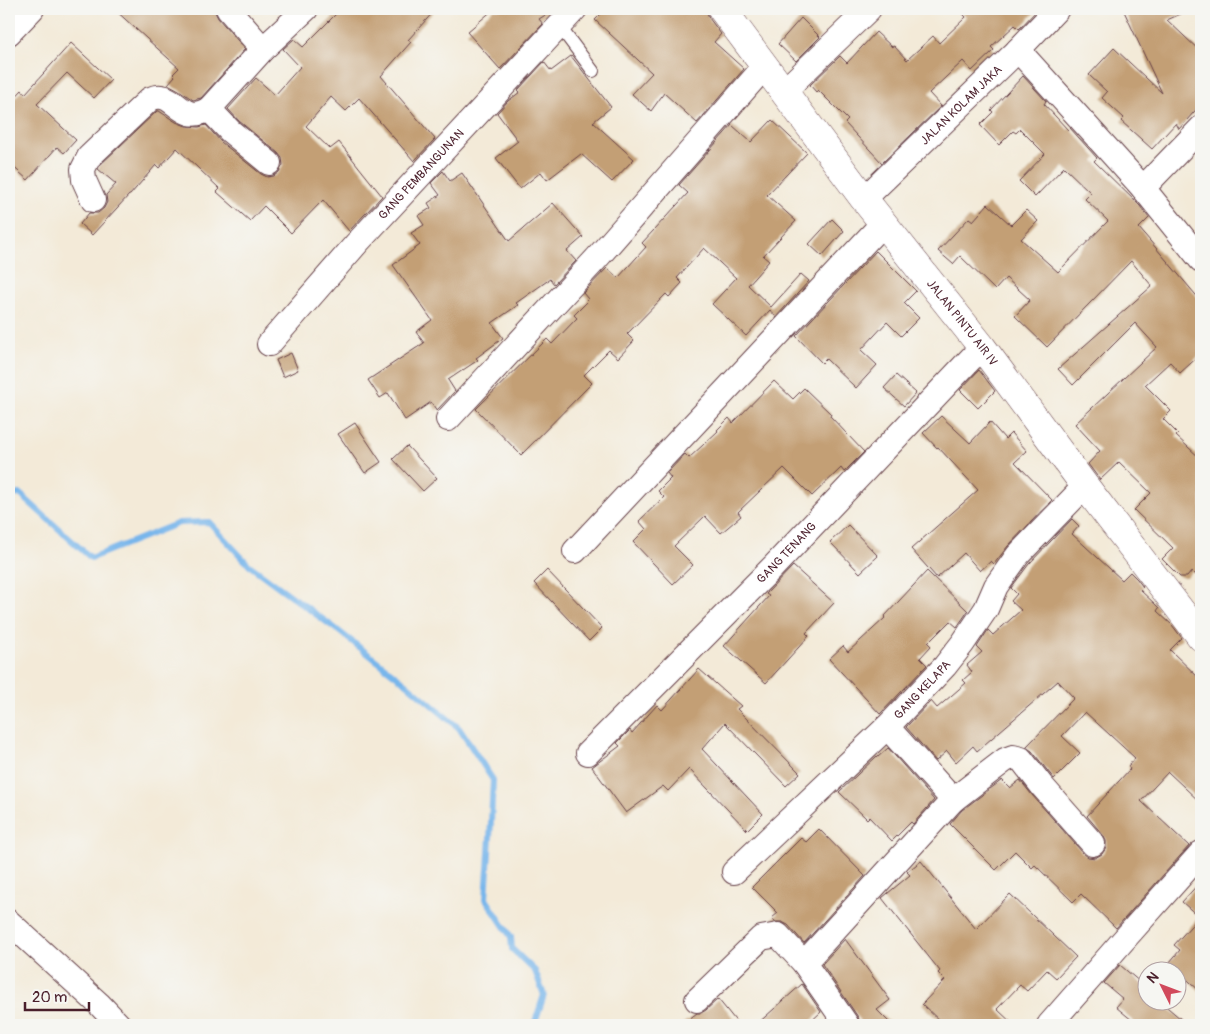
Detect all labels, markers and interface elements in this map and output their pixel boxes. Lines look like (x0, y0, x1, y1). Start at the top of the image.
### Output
street label: JALAN KOLAM JAKA (917, 62, 1006, 148)
street label: GANG PEMBANGUNAN (376, 126, 467, 223)
street label: JALAN PINTU AIR IV (923, 277, 1000, 369)
street label: GANG TENANG (754, 519, 820, 587)
street label: GANG KELAPA (891, 658, 954, 723)
north arrow (1138, 962, 1188, 1012)
text: N (1143, 968, 1162, 987)
scale bar (25, 979, 89, 1011)
text: 20 m (32, 988, 67, 1007)

